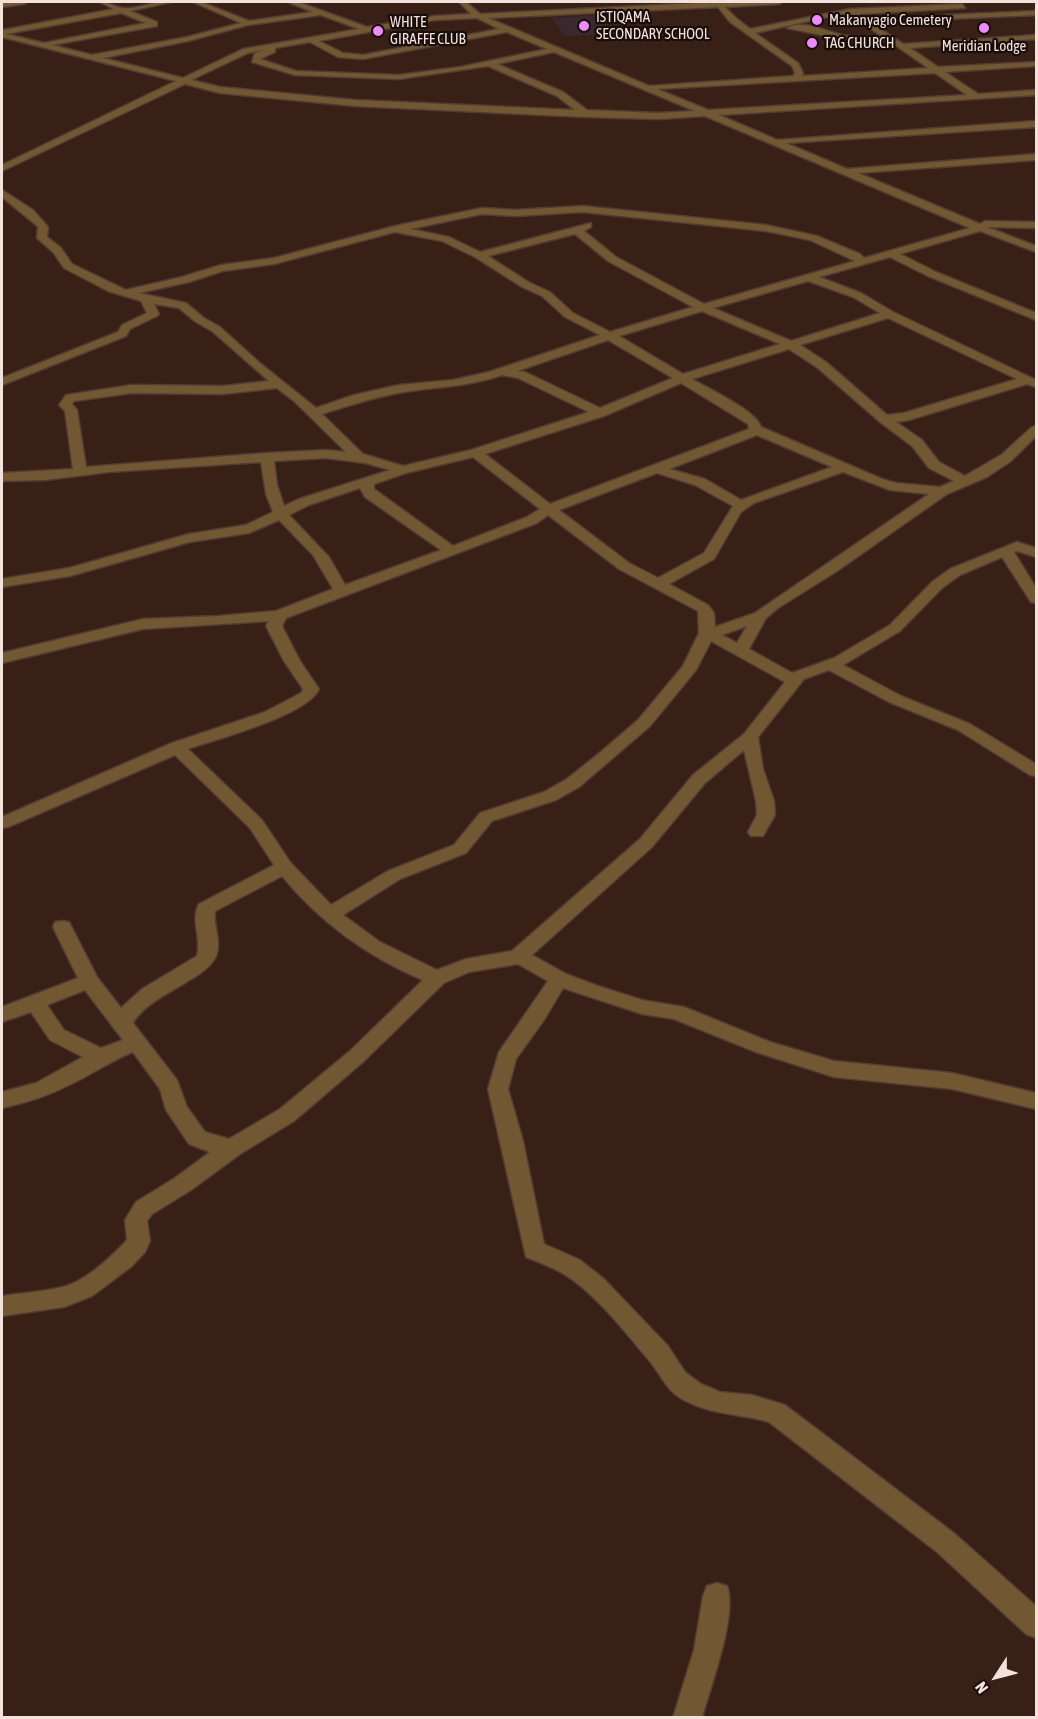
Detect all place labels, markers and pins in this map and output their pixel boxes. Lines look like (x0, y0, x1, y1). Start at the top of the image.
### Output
place label: ISTIQAMA SECONDARY SCHOOL (596, 8, 710, 43)
place label: Makanyagio Cemetery (829, 11, 952, 29)
place label: WHITE GIRAFFE CLUB (390, 13, 466, 48)
marker: Makanyagio Cemetery (810, 13, 824, 27)
marker: ISTIQAMA SECONDARY SCHOOL (577, 19, 591, 33)
marker: Meridian Lodge (977, 21, 991, 35)
marker: WHITE GIRAFFE CLUB (371, 24, 385, 38)
place label: TAG CHURCH (824, 34, 894, 52)
marker: TAG CHURCH (805, 36, 819, 50)
place label: Meridian Lodge (942, 37, 1026, 55)

